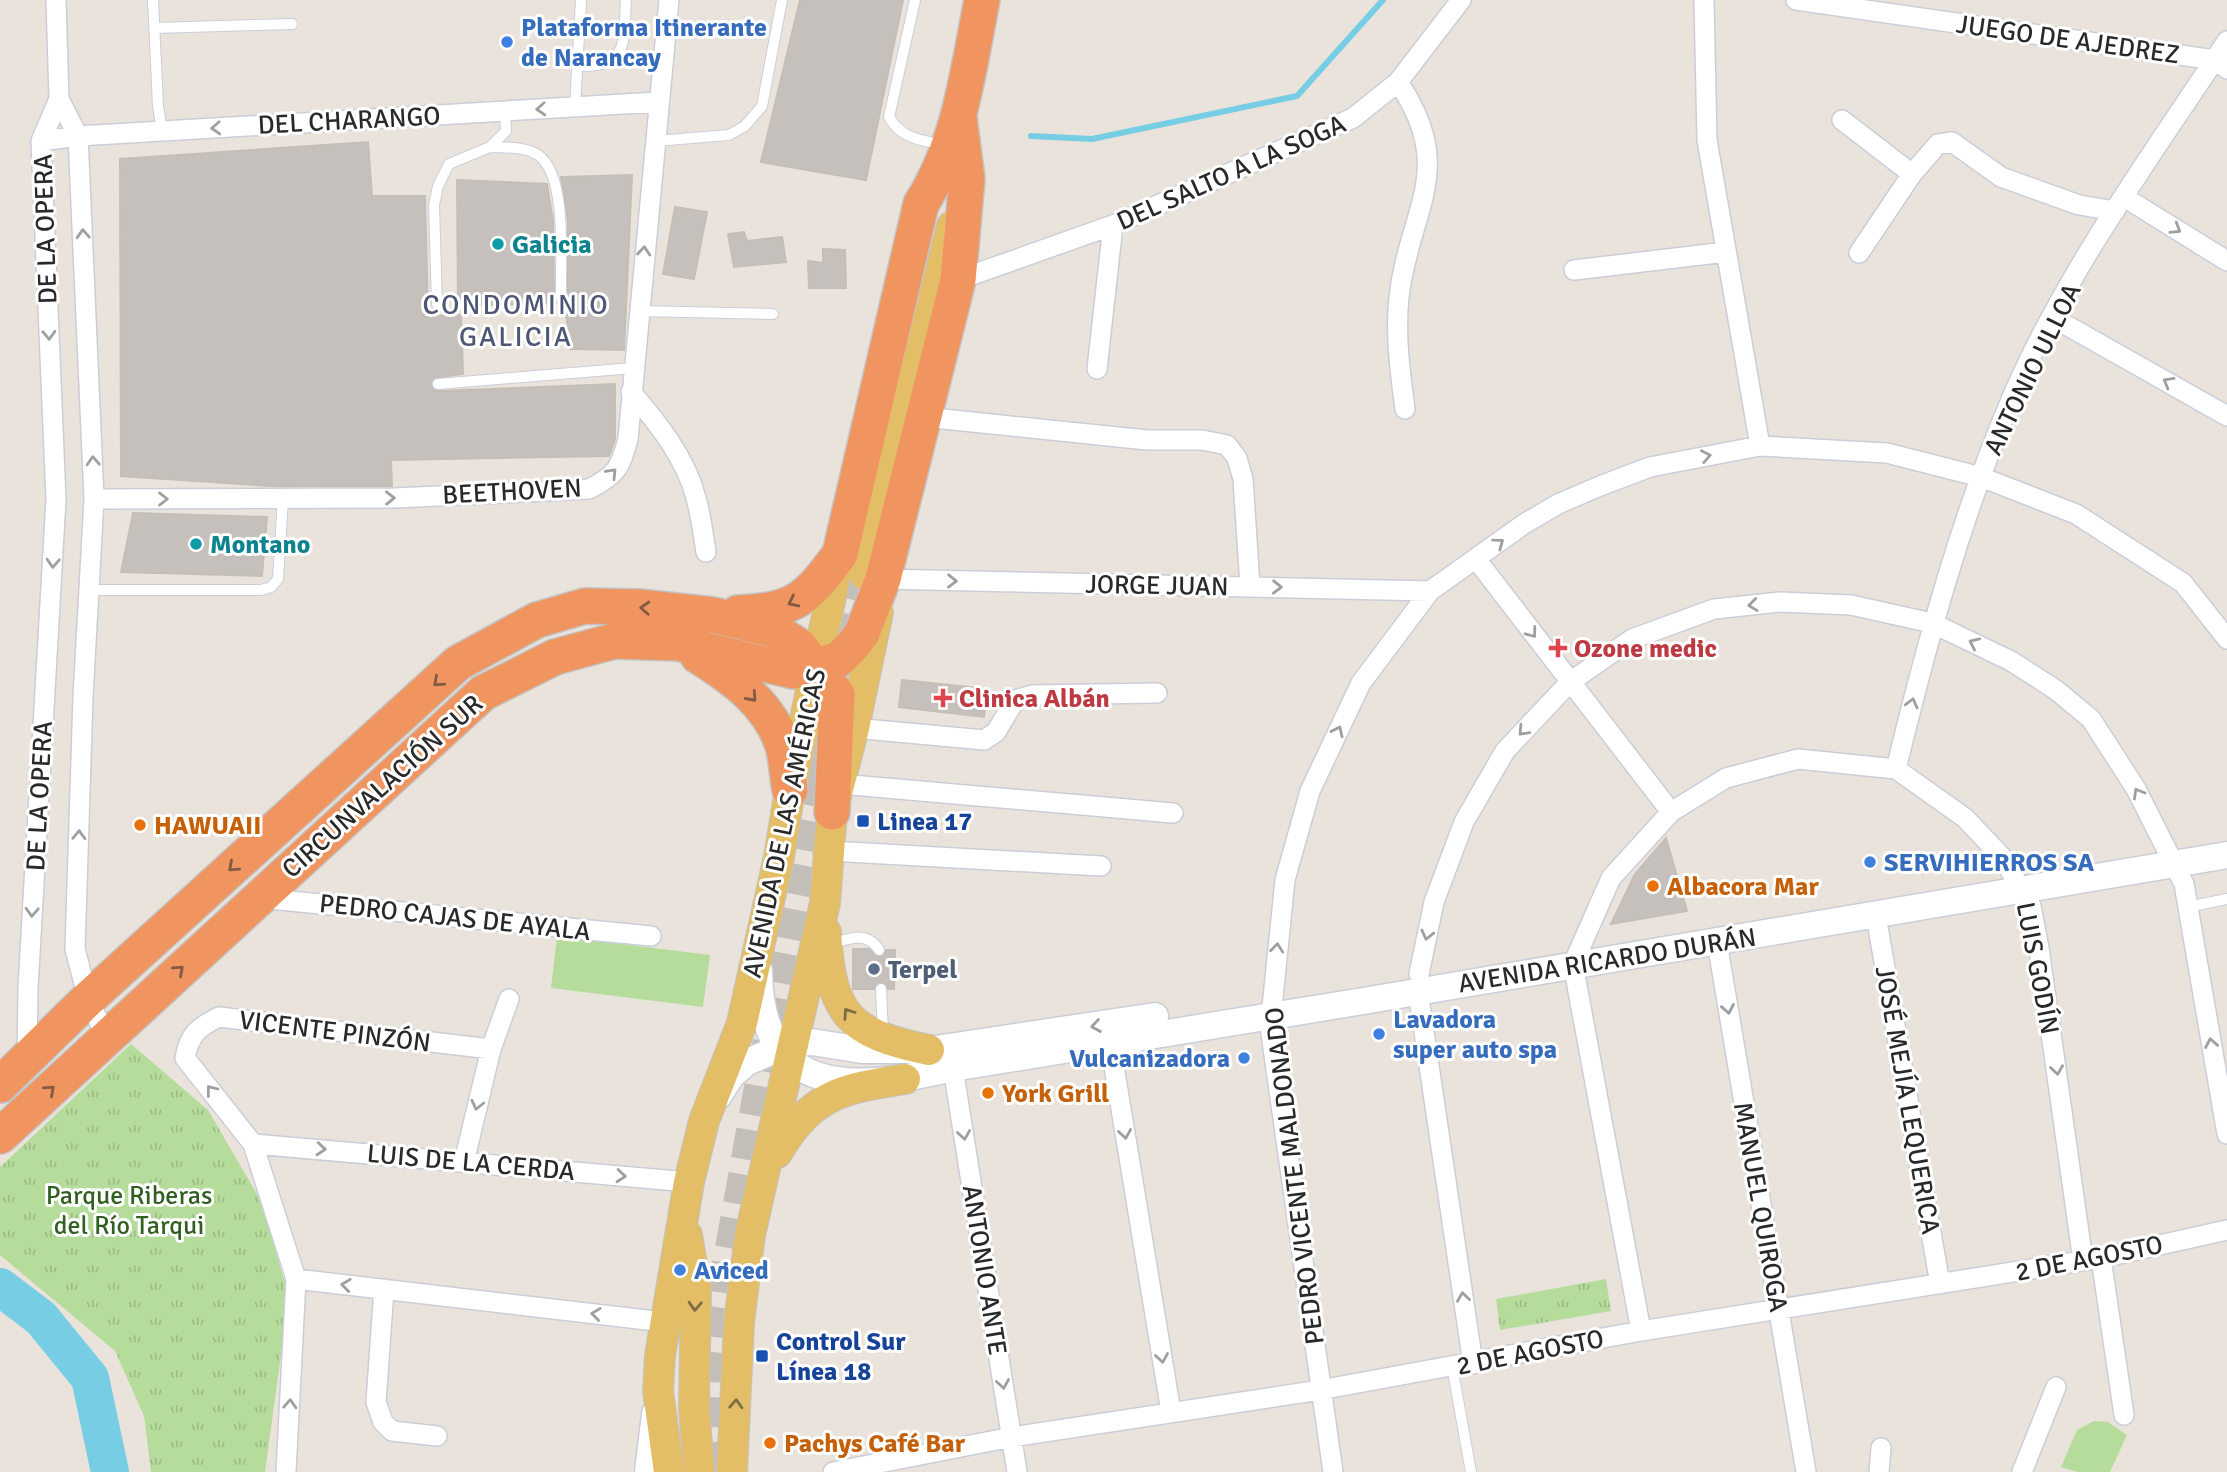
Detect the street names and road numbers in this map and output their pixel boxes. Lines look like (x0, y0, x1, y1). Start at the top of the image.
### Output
street label: JUEGO DE AJEDREZ (1954, 8, 2182, 71)
street label: DEL CHARANGO (257, 100, 441, 142)
street label: DEL SALTO A LA SOGA (1112, 108, 1351, 238)
street label: DE LA OPERA (27, 153, 65, 305)
street label: ANTONIO ULLOA (1978, 278, 2088, 461)
street label: BEETHOVEN (442, 472, 583, 512)
street label: JORGE JUAN (1085, 569, 1229, 603)
street label: AVENIDA DE LAS AMÉRICAS (737, 666, 833, 981)
street label: CIRCUNVALACIÓN SUR (276, 688, 490, 885)
street label: DE LA OPERA (20, 720, 60, 872)
street label: PEDRO CAJAS DE AYALA (318, 888, 592, 948)
street label: LUIS GODÍN (2009, 899, 2066, 1037)
street label: AVENIDA RICARDO DURÁN (1456, 922, 1758, 1000)
street label: JOSÉ MEJÍA LEQUERICA (1868, 964, 1946, 1237)
street label: VICENTE PINZÓN (237, 1004, 432, 1060)
street label: PEDRO VICENTE MALDONADO (1258, 1005, 1332, 1347)
street label: MANUEL QUIROGA (1726, 1100, 1794, 1315)
street label: LUIS DE LA CERDA (366, 1138, 576, 1188)
street label: ANTONIO ANTE (955, 1183, 1013, 1358)
street label: 2 DE AGOSTO (2013, 1229, 2166, 1289)
street label: 2 DE AGOSTO (1454, 1323, 1607, 1383)

